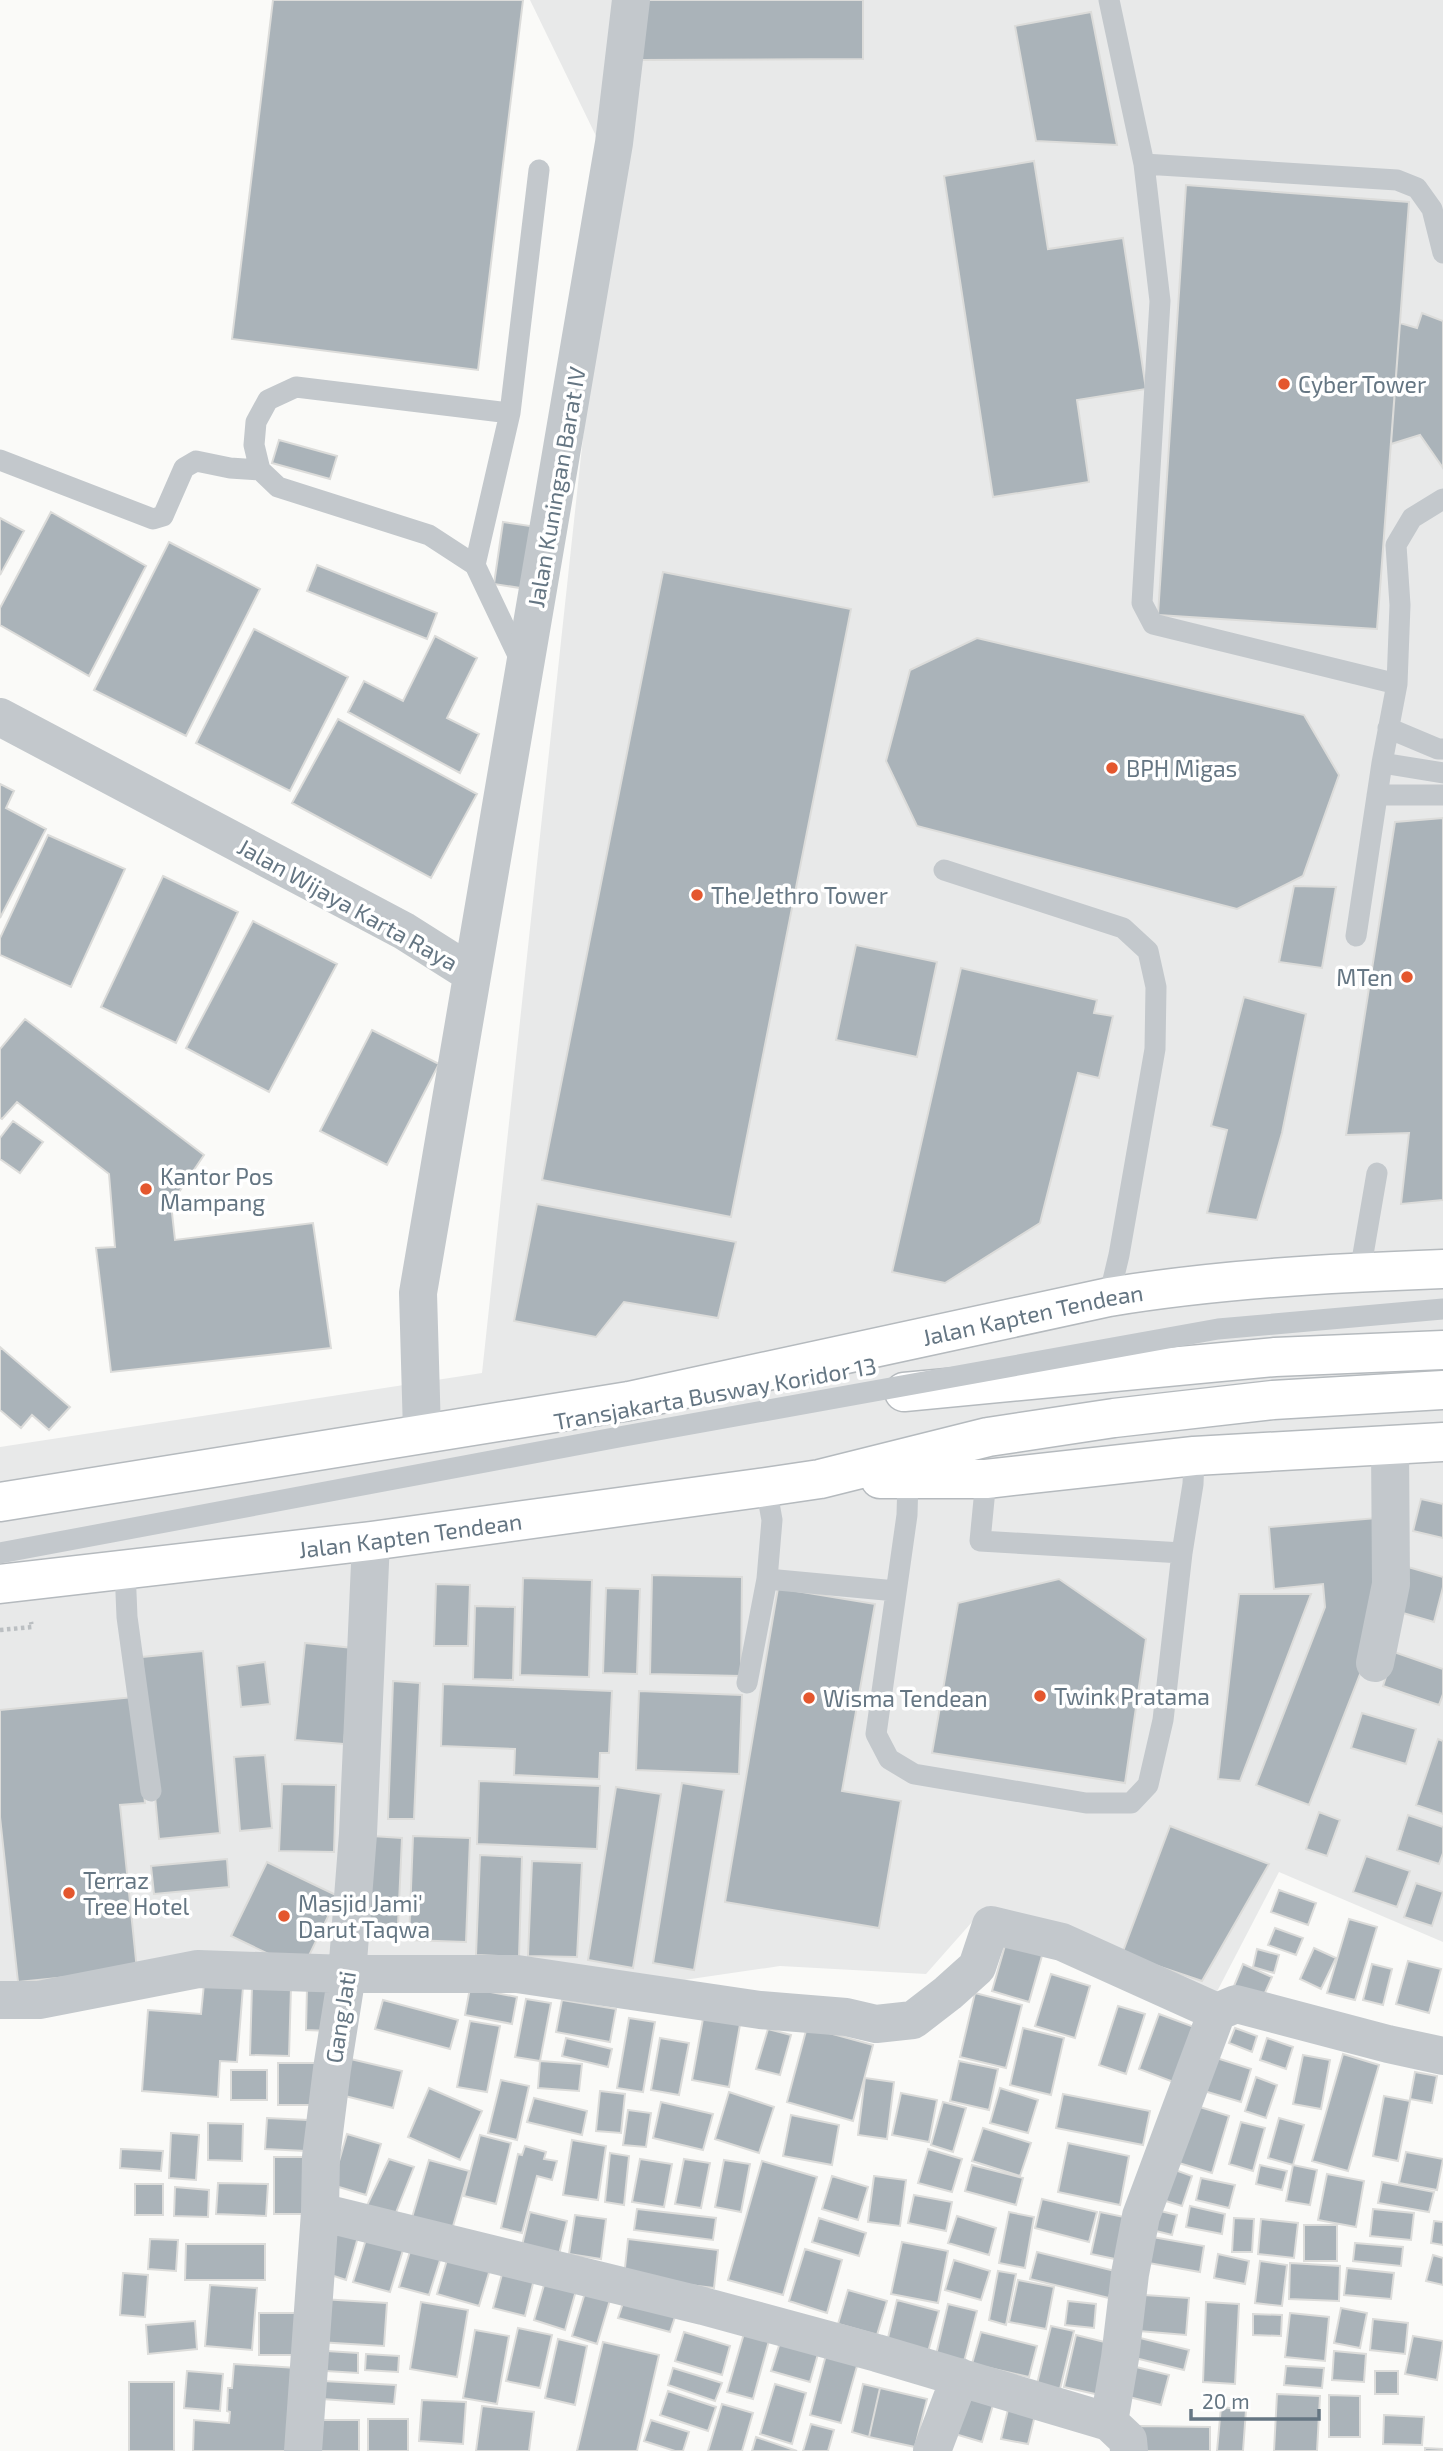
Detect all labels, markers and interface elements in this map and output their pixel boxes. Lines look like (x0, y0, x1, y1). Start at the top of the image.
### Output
street label: Jalan Kuningan Barat IV (521, 364, 591, 610)
place label: Cyber Tower (1298, 370, 1426, 398)
marker: Cyber Tower (1276, 376, 1292, 392)
place label: BPH Migas (1126, 754, 1237, 782)
marker: BPH Migas (1104, 760, 1120, 776)
street label: Jalan Wijaya Karta Raya (233, 832, 463, 976)
place label: The Jethro Tower (711, 881, 888, 909)
marker: The Jethro Tower (689, 887, 705, 903)
place label: MTen (1336, 963, 1393, 991)
marker: MTen (1399, 969, 1415, 985)
place label: Kantor Pos Mampang (160, 1162, 273, 1216)
marker: Kantor Pos Mampang (138, 1181, 154, 1197)
street label: Jalan Kapten Tendean (920, 1278, 1145, 1351)
street label: Transjakarta Busway Koridor 13 (551, 1351, 879, 1435)
street label: Jalan Kapten Tendean (297, 1507, 524, 1563)
place label: Twink Pratama (1054, 1682, 1210, 1710)
place label: Wisma Tendean (823, 1684, 988, 1712)
marker: Twink Pratama (1032, 1688, 1048, 1704)
marker: Wisma Tendean (801, 1690, 817, 1706)
place label: Terraz Tree Hotel (83, 1866, 189, 1920)
marker: Terraz Tree Hotel (61, 1885, 77, 1901)
place label: Masjid Jami' Darut Taqwa (298, 1889, 430, 1943)
marker: Masjid Jami' Darut Taqwa (276, 1908, 292, 1924)
street label: Gang Jati (319, 1969, 361, 2065)
scale bar (1191, 2378, 1319, 2422)
text: 20 m (1202, 2388, 1250, 2413)

